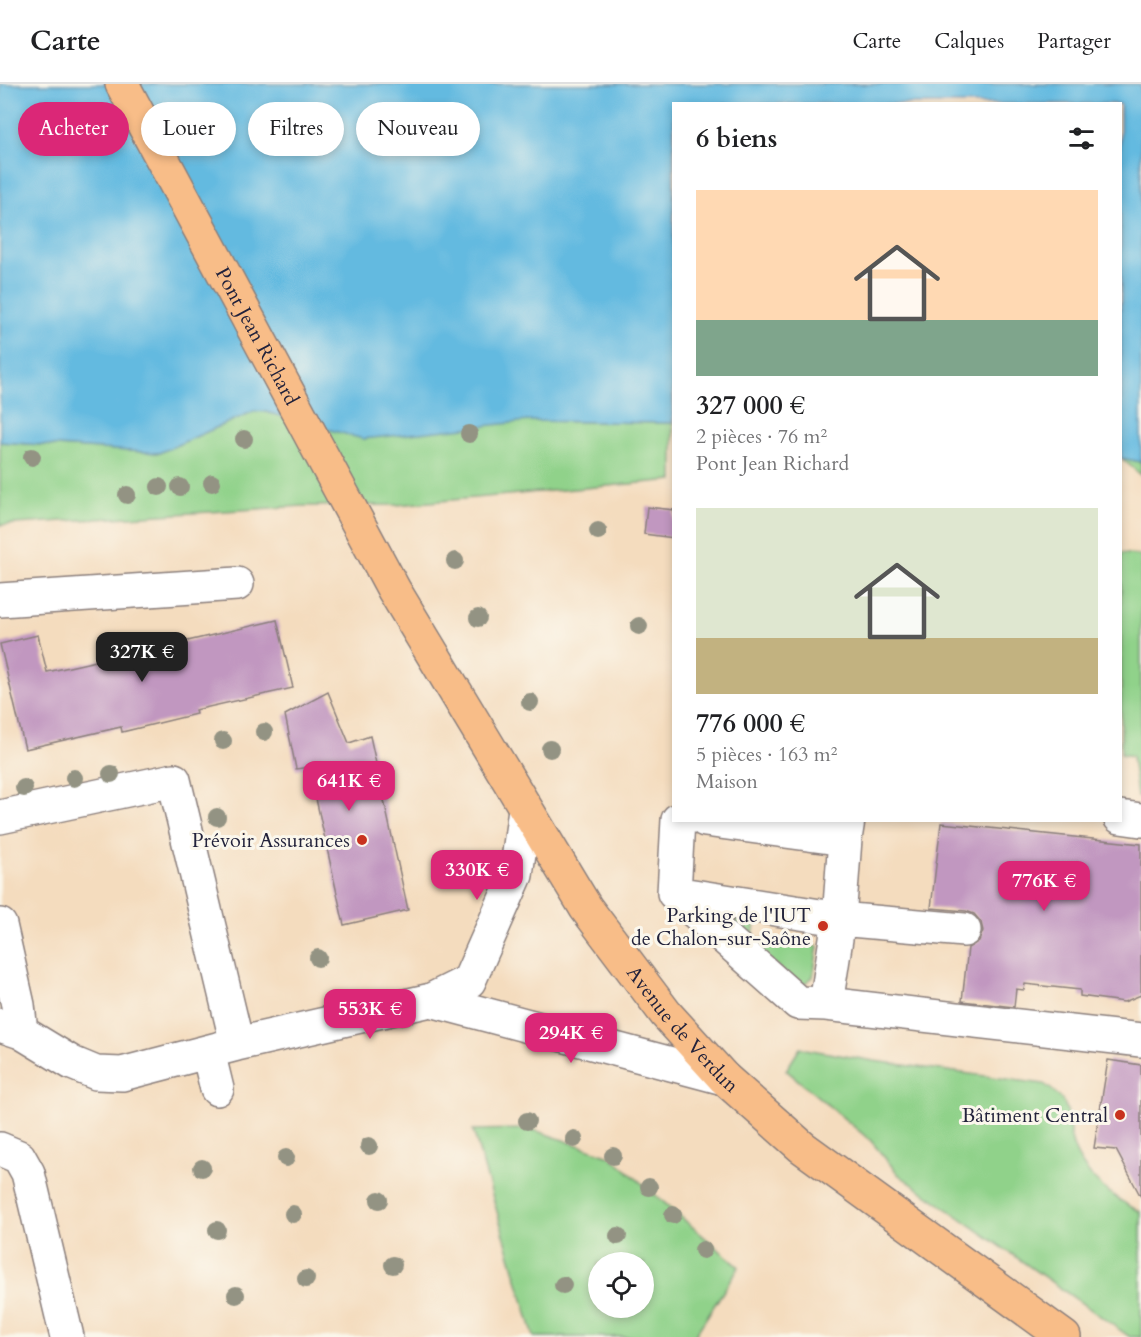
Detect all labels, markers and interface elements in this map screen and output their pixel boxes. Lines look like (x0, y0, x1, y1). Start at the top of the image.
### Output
text: Carte (30, 22, 101, 60)
text: Carte (852, 27, 901, 56)
text: Calques (934, 27, 1004, 56)
text: Partager (1037, 27, 1111, 56)
chip: Acheter (18, 102, 129, 156)
chip: Louer (141, 102, 236, 156)
chip: Filtres (248, 102, 344, 156)
chip: Nouveau (356, 102, 480, 156)
text: 6 biens (696, 121, 777, 156)
icon: filters (1065, 122, 1098, 155)
icon: home (843, 229, 951, 337)
street label: Pont Jean Richard (209, 262, 306, 410)
text: 327 000 € (696, 388, 805, 423)
text: 2 pièces · 76 m² (696, 423, 827, 450)
text: Pont Jean Richard (696, 450, 849, 477)
icon: home (843, 547, 951, 655)
pin: 327K € (93, 632, 191, 683)
text: 327K € (110, 638, 174, 665)
text: 776 000 € (696, 706, 805, 741)
text: 5 pièces · 163 m² (696, 741, 837, 768)
pin: 641K € (300, 761, 398, 812)
text: 641K € (317, 767, 381, 794)
text: Maison (696, 768, 758, 795)
place label: Prévoir Assurances (192, 827, 350, 854)
marker: Prévoir Assurances (355, 833, 369, 847)
pin: 330K € (428, 850, 526, 901)
text: 330K € (445, 856, 509, 883)
pin: 776K € (995, 861, 1093, 912)
text: 776K € (1012, 867, 1076, 894)
place label: Parking de l'IUT de Chalon-sur-Saône (631, 902, 811, 952)
marker: Parking de l'IUT de Chalon-sur-Saône (816, 919, 830, 933)
street label: Avenue de Verdun (621, 960, 745, 1099)
pin: 553K € (321, 989, 419, 1040)
text: 553K € (338, 995, 402, 1022)
pin: 294K € (522, 1013, 620, 1064)
text: 294K € (539, 1019, 603, 1046)
place label: Bâtiment Central (962, 1102, 1108, 1129)
marker: Bâtiment Central (1113, 1108, 1127, 1122)
map controls (588, 1252, 654, 1318)
button: locate (588, 1252, 654, 1318)

